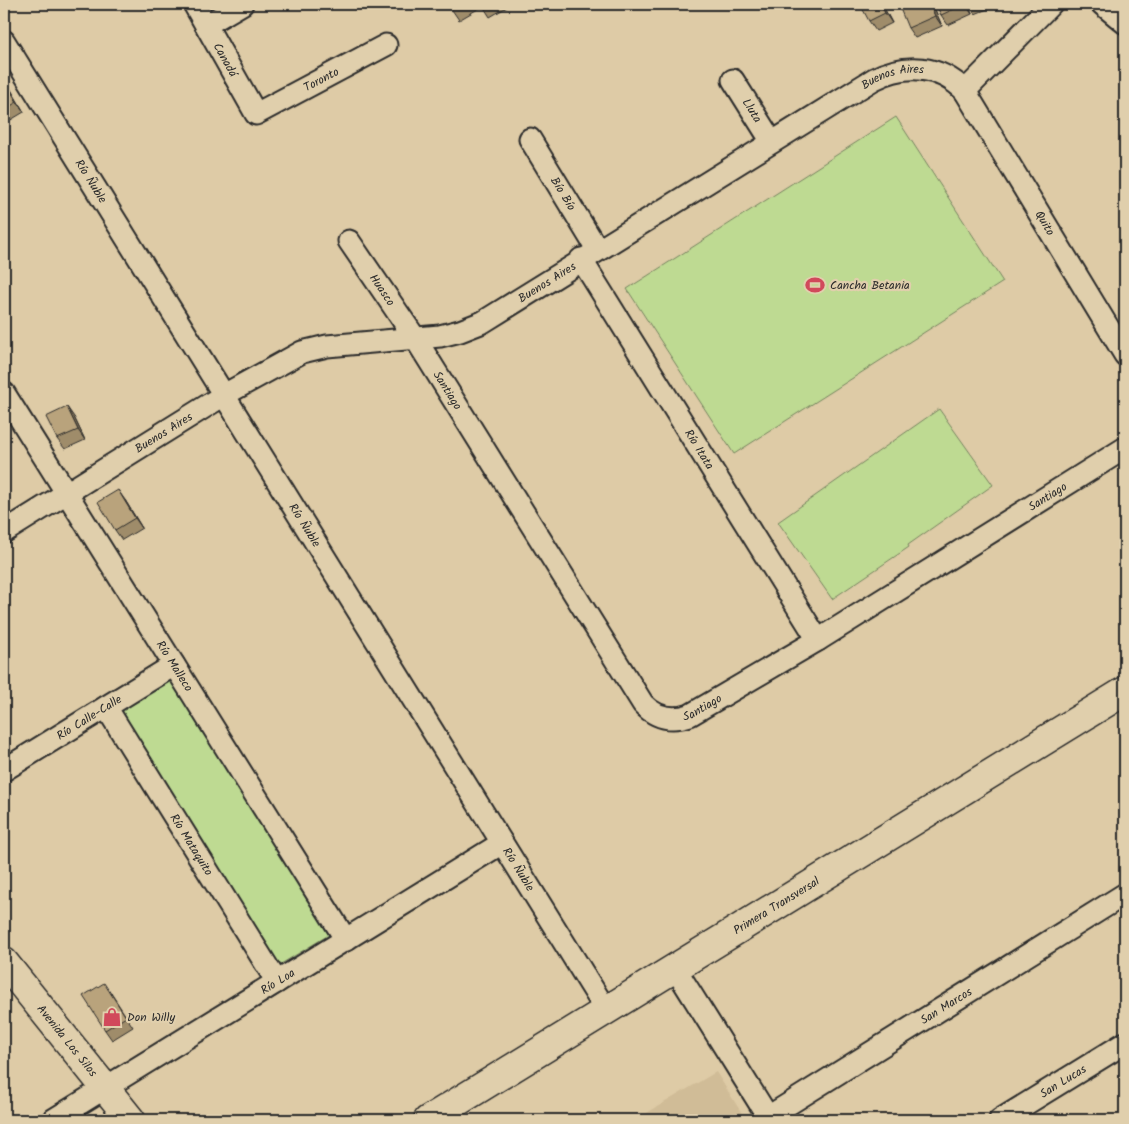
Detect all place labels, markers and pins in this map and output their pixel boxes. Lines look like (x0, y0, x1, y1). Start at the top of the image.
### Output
sports icon: Cancha Betania (804, 274, 826, 296)
place label: Cancha Betania (830, 276, 910, 295)
shop icon: Don Willy (101, 1006, 123, 1028)
place label: Don Willy (127, 1008, 176, 1027)

